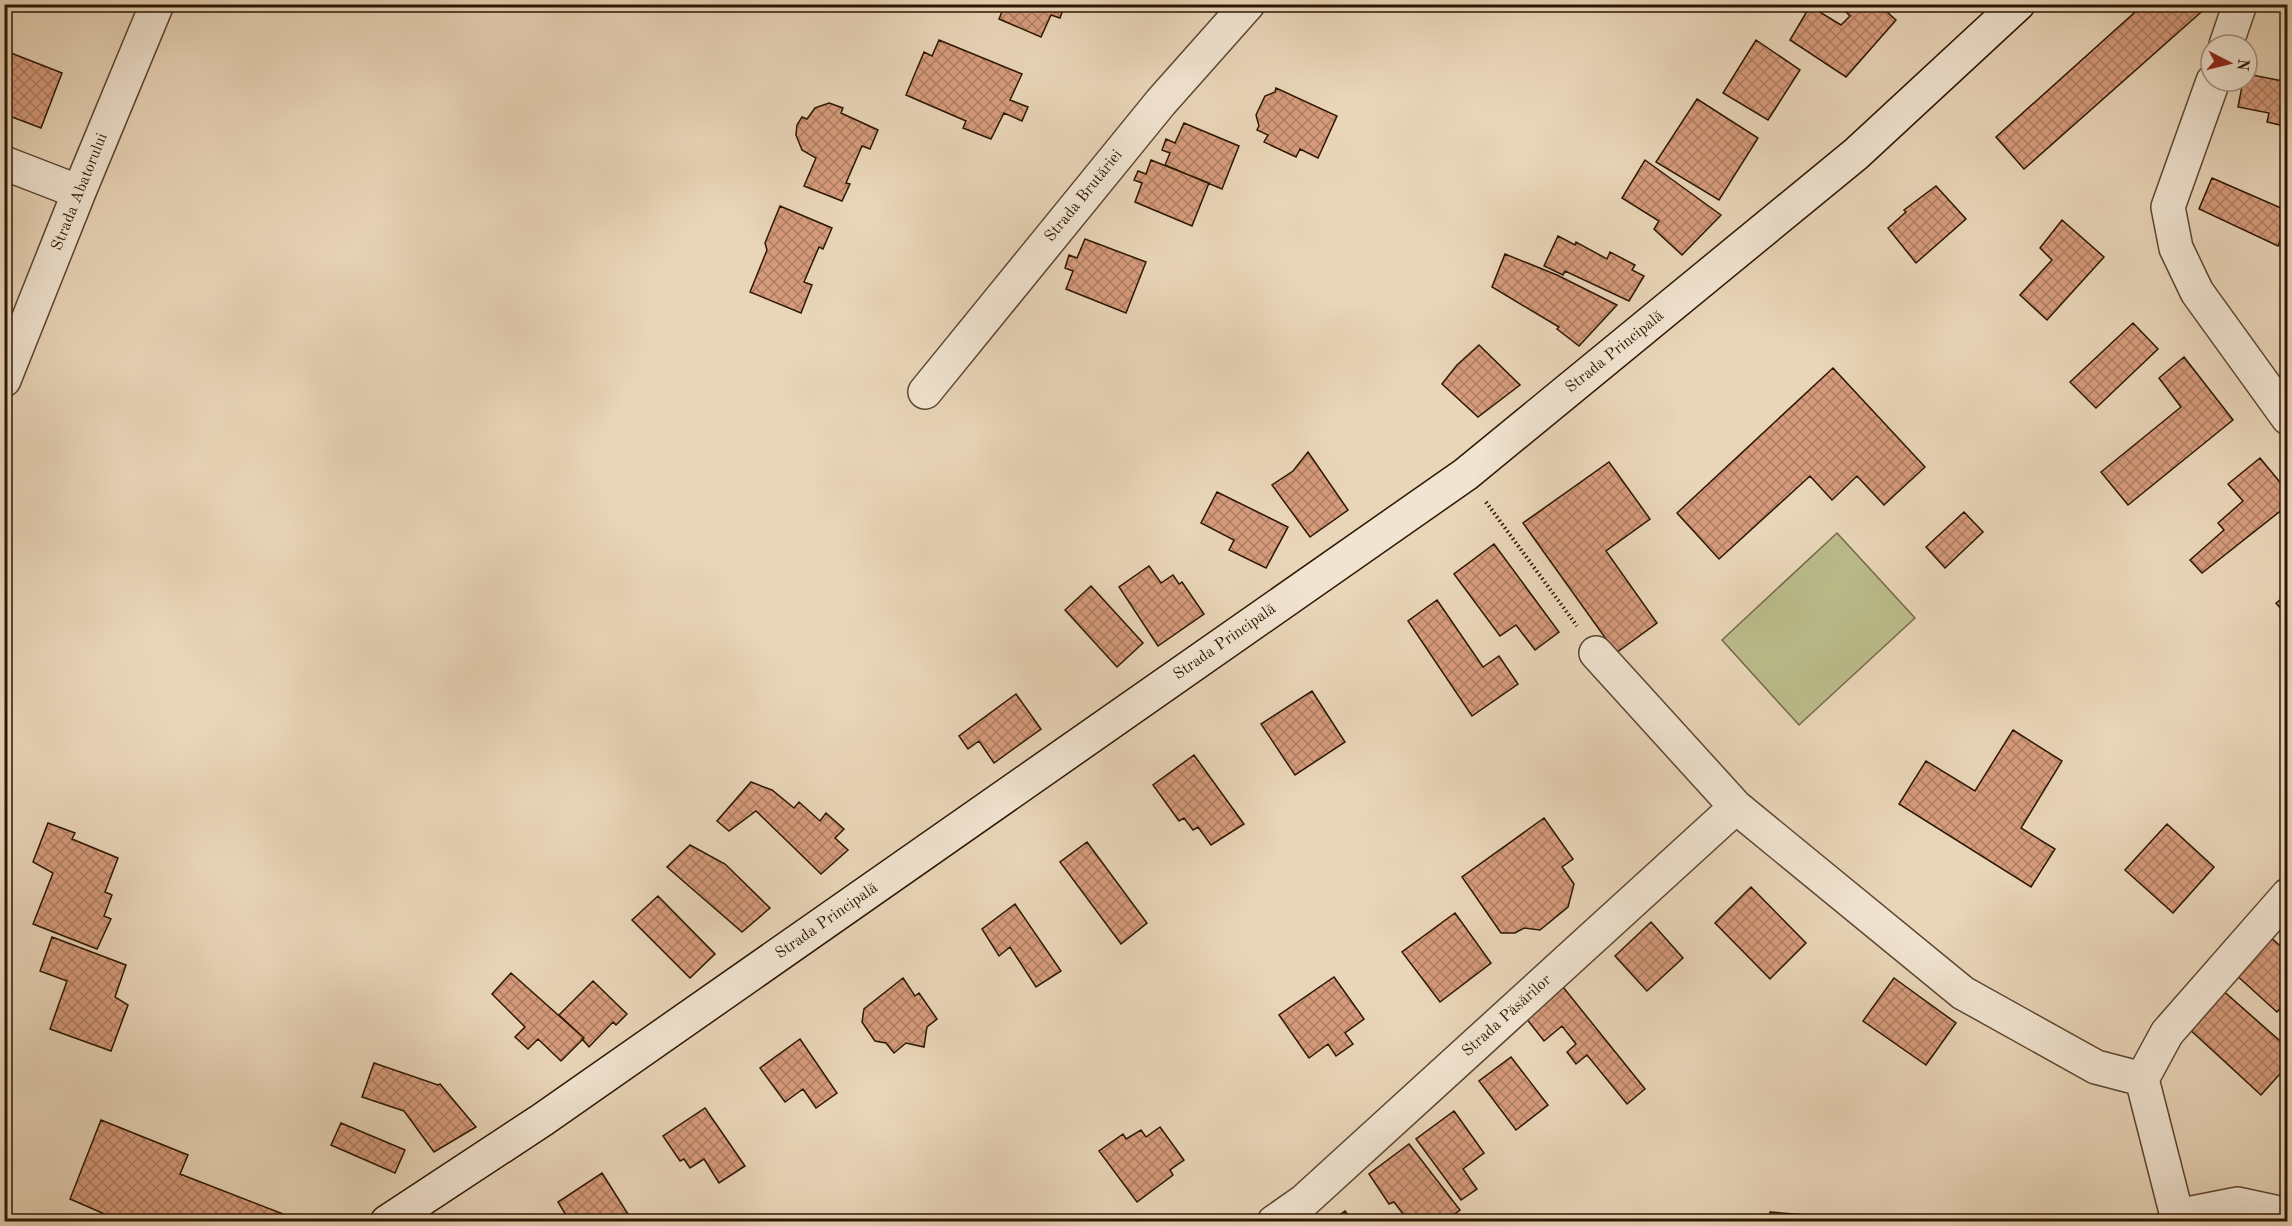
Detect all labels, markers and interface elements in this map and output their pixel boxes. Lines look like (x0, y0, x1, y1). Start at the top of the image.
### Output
north arrow (2199, 33, 2259, 93)
text: N (2233, 58, 2251, 72)
street label: Strada Abatorului (49, 131, 111, 253)
street label: Strada Brutăriei (1042, 147, 1126, 245)
street label: Strada Principală (1563, 308, 1667, 396)
street label: Strada Principală (1171, 601, 1279, 683)
street label: Strada Principală (773, 880, 881, 962)
street label: Strada Păsărilor (1459, 972, 1555, 1060)

